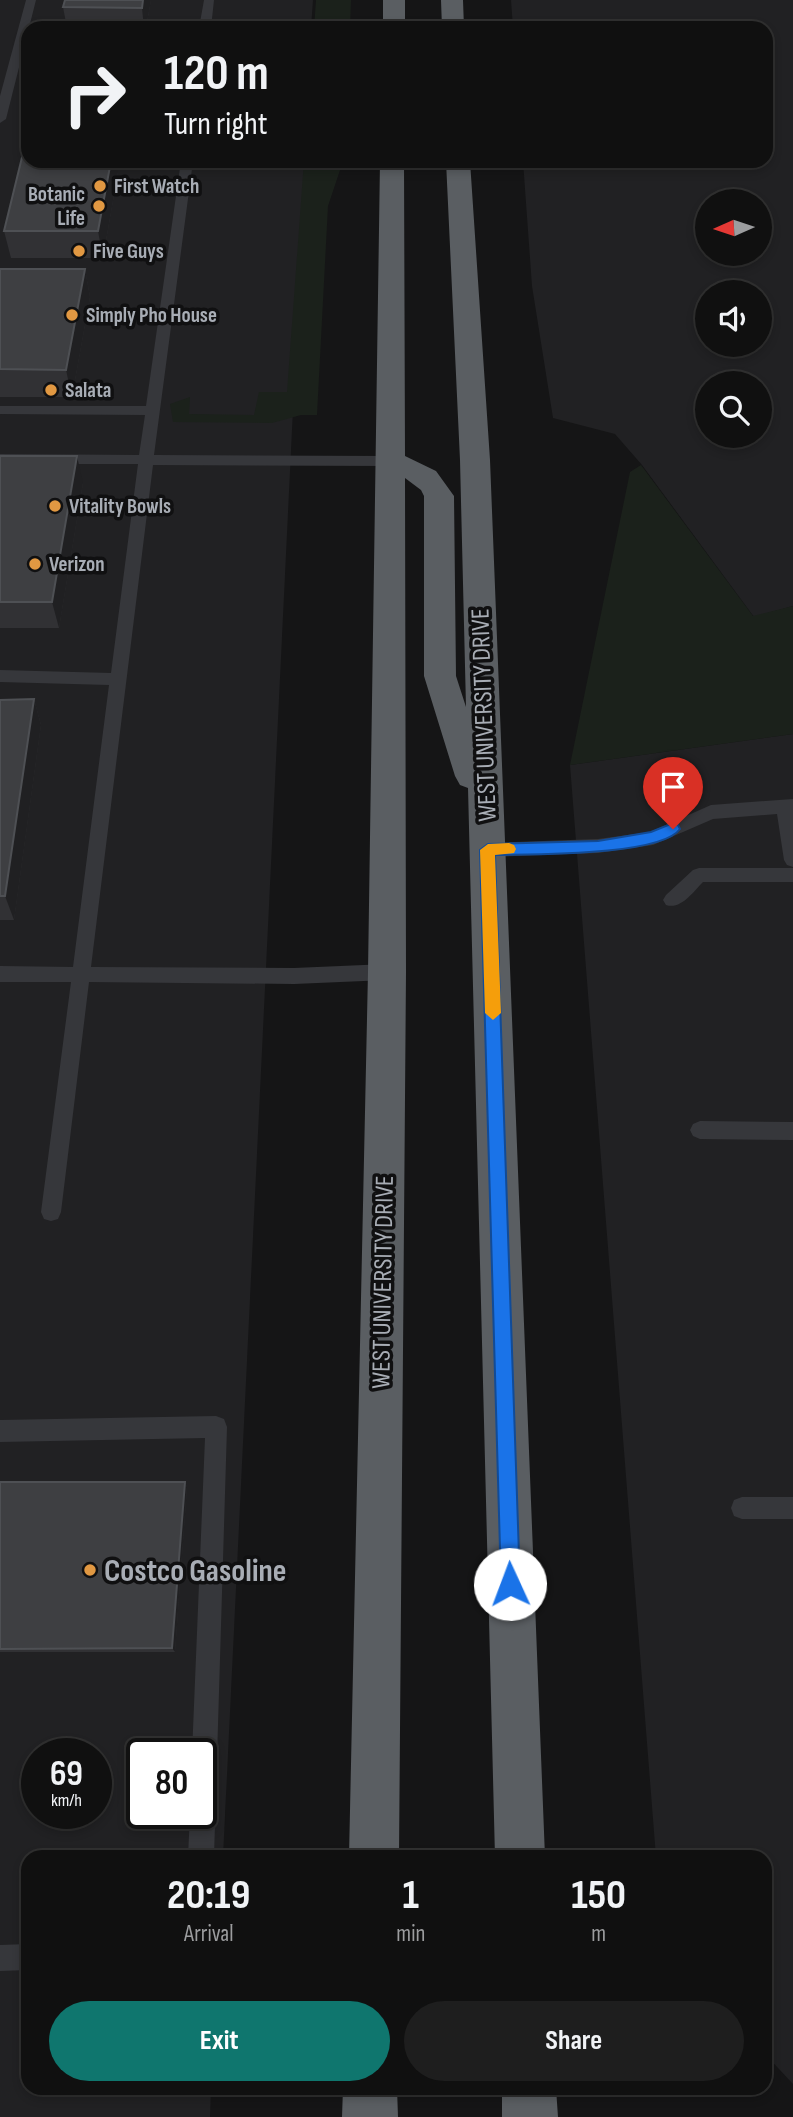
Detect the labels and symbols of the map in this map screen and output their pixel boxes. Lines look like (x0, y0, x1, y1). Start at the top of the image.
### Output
place label: First Watch (114, 174, 199, 199)
marker: First Watch (92, 178, 108, 194)
place label: Botanic Life (28, 182, 85, 231)
north arrow (695, 189, 772, 266)
marker: Botanic Life (91, 198, 107, 214)
place label: Five Guys (93, 239, 164, 264)
marker: Five Guys (71, 243, 87, 259)
place label: Simply Pho House (86, 303, 217, 328)
marker: Simply Pho House (64, 307, 80, 323)
place label: Salata (65, 378, 111, 403)
marker: Salata (43, 382, 59, 398)
place label: Vitality Bowls (69, 494, 171, 519)
marker: Vitality Bowls (47, 498, 63, 514)
place label: Verizon (49, 552, 105, 577)
marker: Verizon (27, 556, 43, 572)
street label: WEST UNIVERSITY DRIVE (465, 608, 504, 822)
pin (643, 757, 703, 829)
street label: WEST UNIVERSITY DRIVE (366, 1175, 401, 1389)
position arrow (473, 1547, 547, 1621)
place label: Costco Gasoline (104, 1552, 287, 1591)
marker: Costco Gasoline (82, 1562, 98, 1578)
speed limit sign: 80 (126, 1738, 217, 1829)

